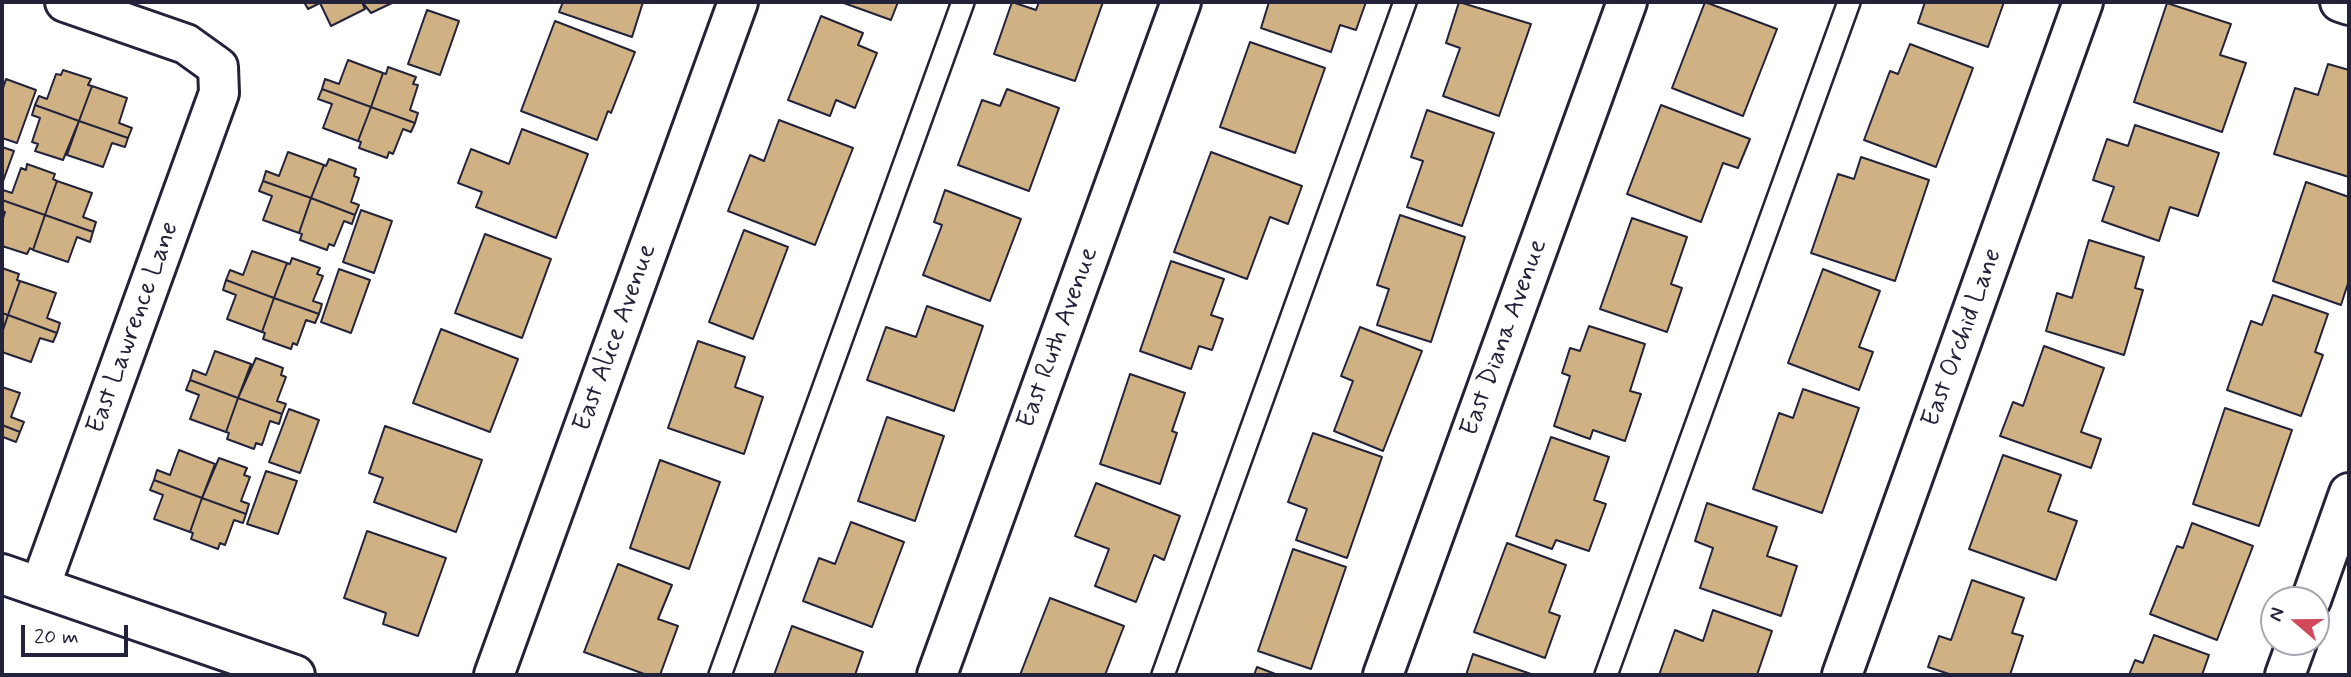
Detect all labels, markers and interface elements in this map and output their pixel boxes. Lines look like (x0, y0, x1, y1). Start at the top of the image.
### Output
street label: East Lawrence Lane (81, 218, 187, 438)
street label: East Diana Avenue (1455, 235, 1555, 441)
street label: East Alice Avenue (568, 240, 664, 436)
street label: East Ruth Avenue (1012, 243, 1106, 433)
street label: East Orchid Lane (1916, 245, 2010, 431)
north arrow (2260, 586, 2330, 656)
text: N (2263, 604, 2291, 625)
scale bar (24, 610, 131, 654)
text: 20 m (34, 623, 79, 651)

